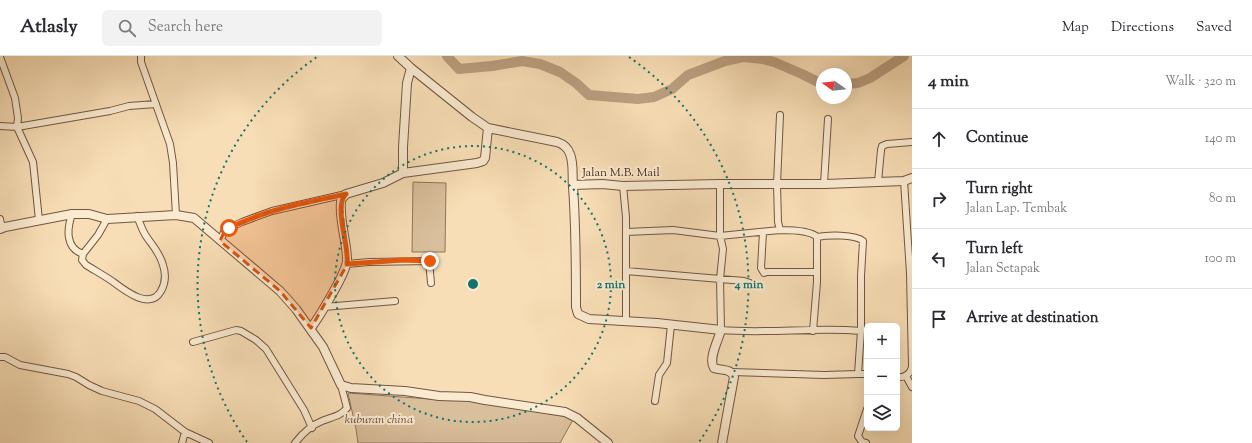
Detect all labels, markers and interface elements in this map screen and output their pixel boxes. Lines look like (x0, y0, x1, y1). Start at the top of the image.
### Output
search box (102, 10, 382, 46)
text: Atlasly (20, 14, 78, 41)
icon: search (116, 17, 138, 39)
text: Search here (148, 17, 223, 38)
text: Map (1062, 18, 1089, 38)
text: Directions (1111, 18, 1174, 38)
text: Saved (1196, 18, 1232, 38)
north arrow (816, 68, 852, 104)
text: 4 min (928, 70, 969, 94)
text: Walk · 320 m (1165, 73, 1236, 91)
icon: ahead (928, 128, 950, 150)
text: Continue (966, 128, 1028, 149)
text: 140 m (1205, 130, 1236, 148)
street label: Jalan M.B. Mail (581, 164, 661, 182)
text: Turn right (966, 179, 1032, 200)
icon: right (928, 188, 950, 210)
text: 80 m (1209, 190, 1236, 208)
text: Jalan Lap. Tembak (966, 200, 1067, 218)
route start (220, 219, 238, 237)
text: Turn left (966, 239, 1023, 260)
icon: left (928, 248, 950, 270)
text: 100 m (1204, 250, 1236, 268)
route end (421, 252, 439, 270)
text: Jalan Setapak (966, 260, 1040, 278)
text: 2 min (597, 276, 626, 294)
text: 4 min (733, 276, 764, 294)
centre of rings (466, 277, 480, 291)
icon: arrive (928, 308, 950, 330)
text: Arrive at destination (966, 308, 1099, 329)
map controls (864, 323, 900, 431)
button: + (864, 323, 900, 359)
button: − (864, 359, 900, 395)
button: layers (864, 395, 900, 431)
park label: kuburan china (345, 411, 413, 429)

